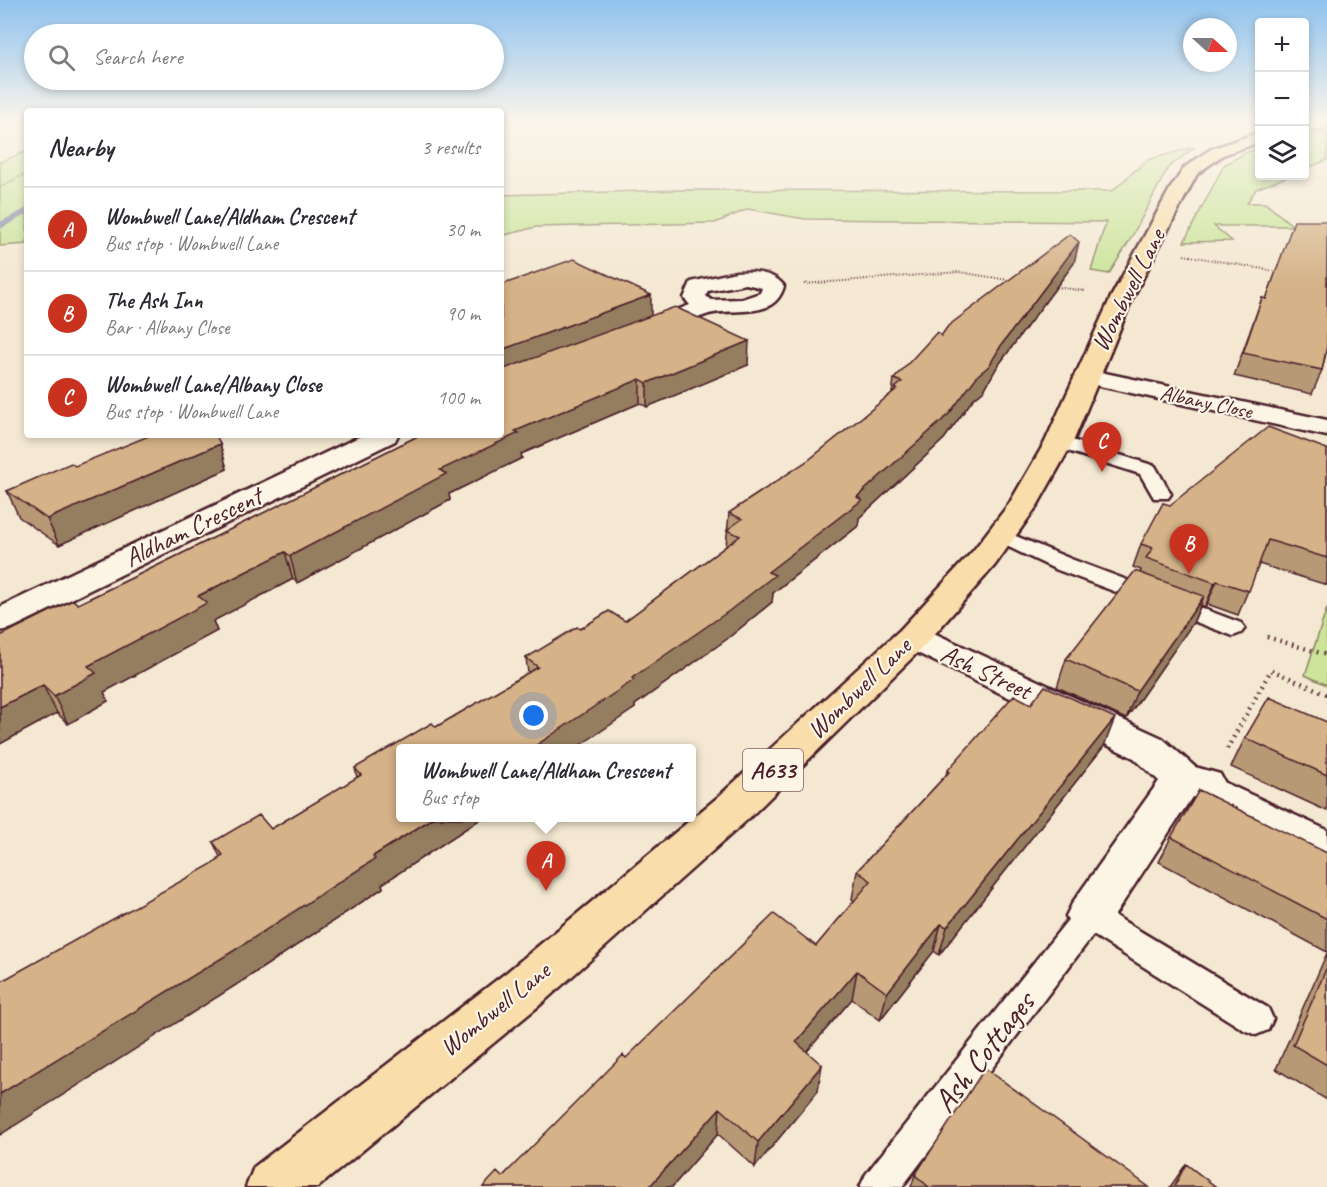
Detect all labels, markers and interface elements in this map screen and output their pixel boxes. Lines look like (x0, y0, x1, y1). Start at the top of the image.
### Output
north arrow (1183, 18, 1237, 72)
map controls (1255, 18, 1309, 180)
button: + (1255, 18, 1309, 72)
search box (24, 24, 504, 90)
icon: search (45, 41, 78, 74)
text: Search here (93, 43, 183, 71)
button: − (1255, 72, 1309, 126)
button: layers (1255, 126, 1309, 180)
text: Nearby (48, 131, 113, 164)
text: 3 results (421, 135, 480, 160)
text: Wombwell Lane/Aldham Crescent (105, 203, 354, 231)
text: A (62, 217, 73, 242)
text: 30 m (446, 217, 480, 242)
street label: Wombwell Lane (1083, 221, 1174, 357)
text: Bus stop · Wombwell Lane (105, 231, 278, 256)
text: The Ash Inn (105, 287, 202, 315)
text: B (62, 301, 73, 326)
text: 90 m (446, 301, 480, 326)
text: Bar · Albany Close (105, 315, 229, 340)
text: Wombwell Lane/Albany Close (105, 371, 321, 399)
street label: Albany Close (1158, 379, 1256, 426)
text: C (63, 385, 72, 410)
text: 100 m (437, 385, 480, 410)
text: Bus stop · Wombwell Lane (105, 399, 278, 424)
pin: C (1082, 422, 1122, 472)
street label: Aldham Crescent (119, 478, 270, 574)
pin: B (1170, 524, 1208, 574)
street label: Wombwell Lane (800, 628, 920, 746)
street label: Ash Street (936, 637, 1039, 708)
your location (519, 701, 548, 730)
popup (396, 744, 696, 822)
road number: A633 (743, 749, 803, 791)
text: Wombwell Lane/Aldham Crescent (421, 757, 671, 785)
text: Bus stop (421, 785, 479, 810)
pin: A (526, 842, 566, 891)
street label: Wombwell Lane (433, 953, 559, 1064)
street label: Ash Cottages (924, 981, 1046, 1121)

